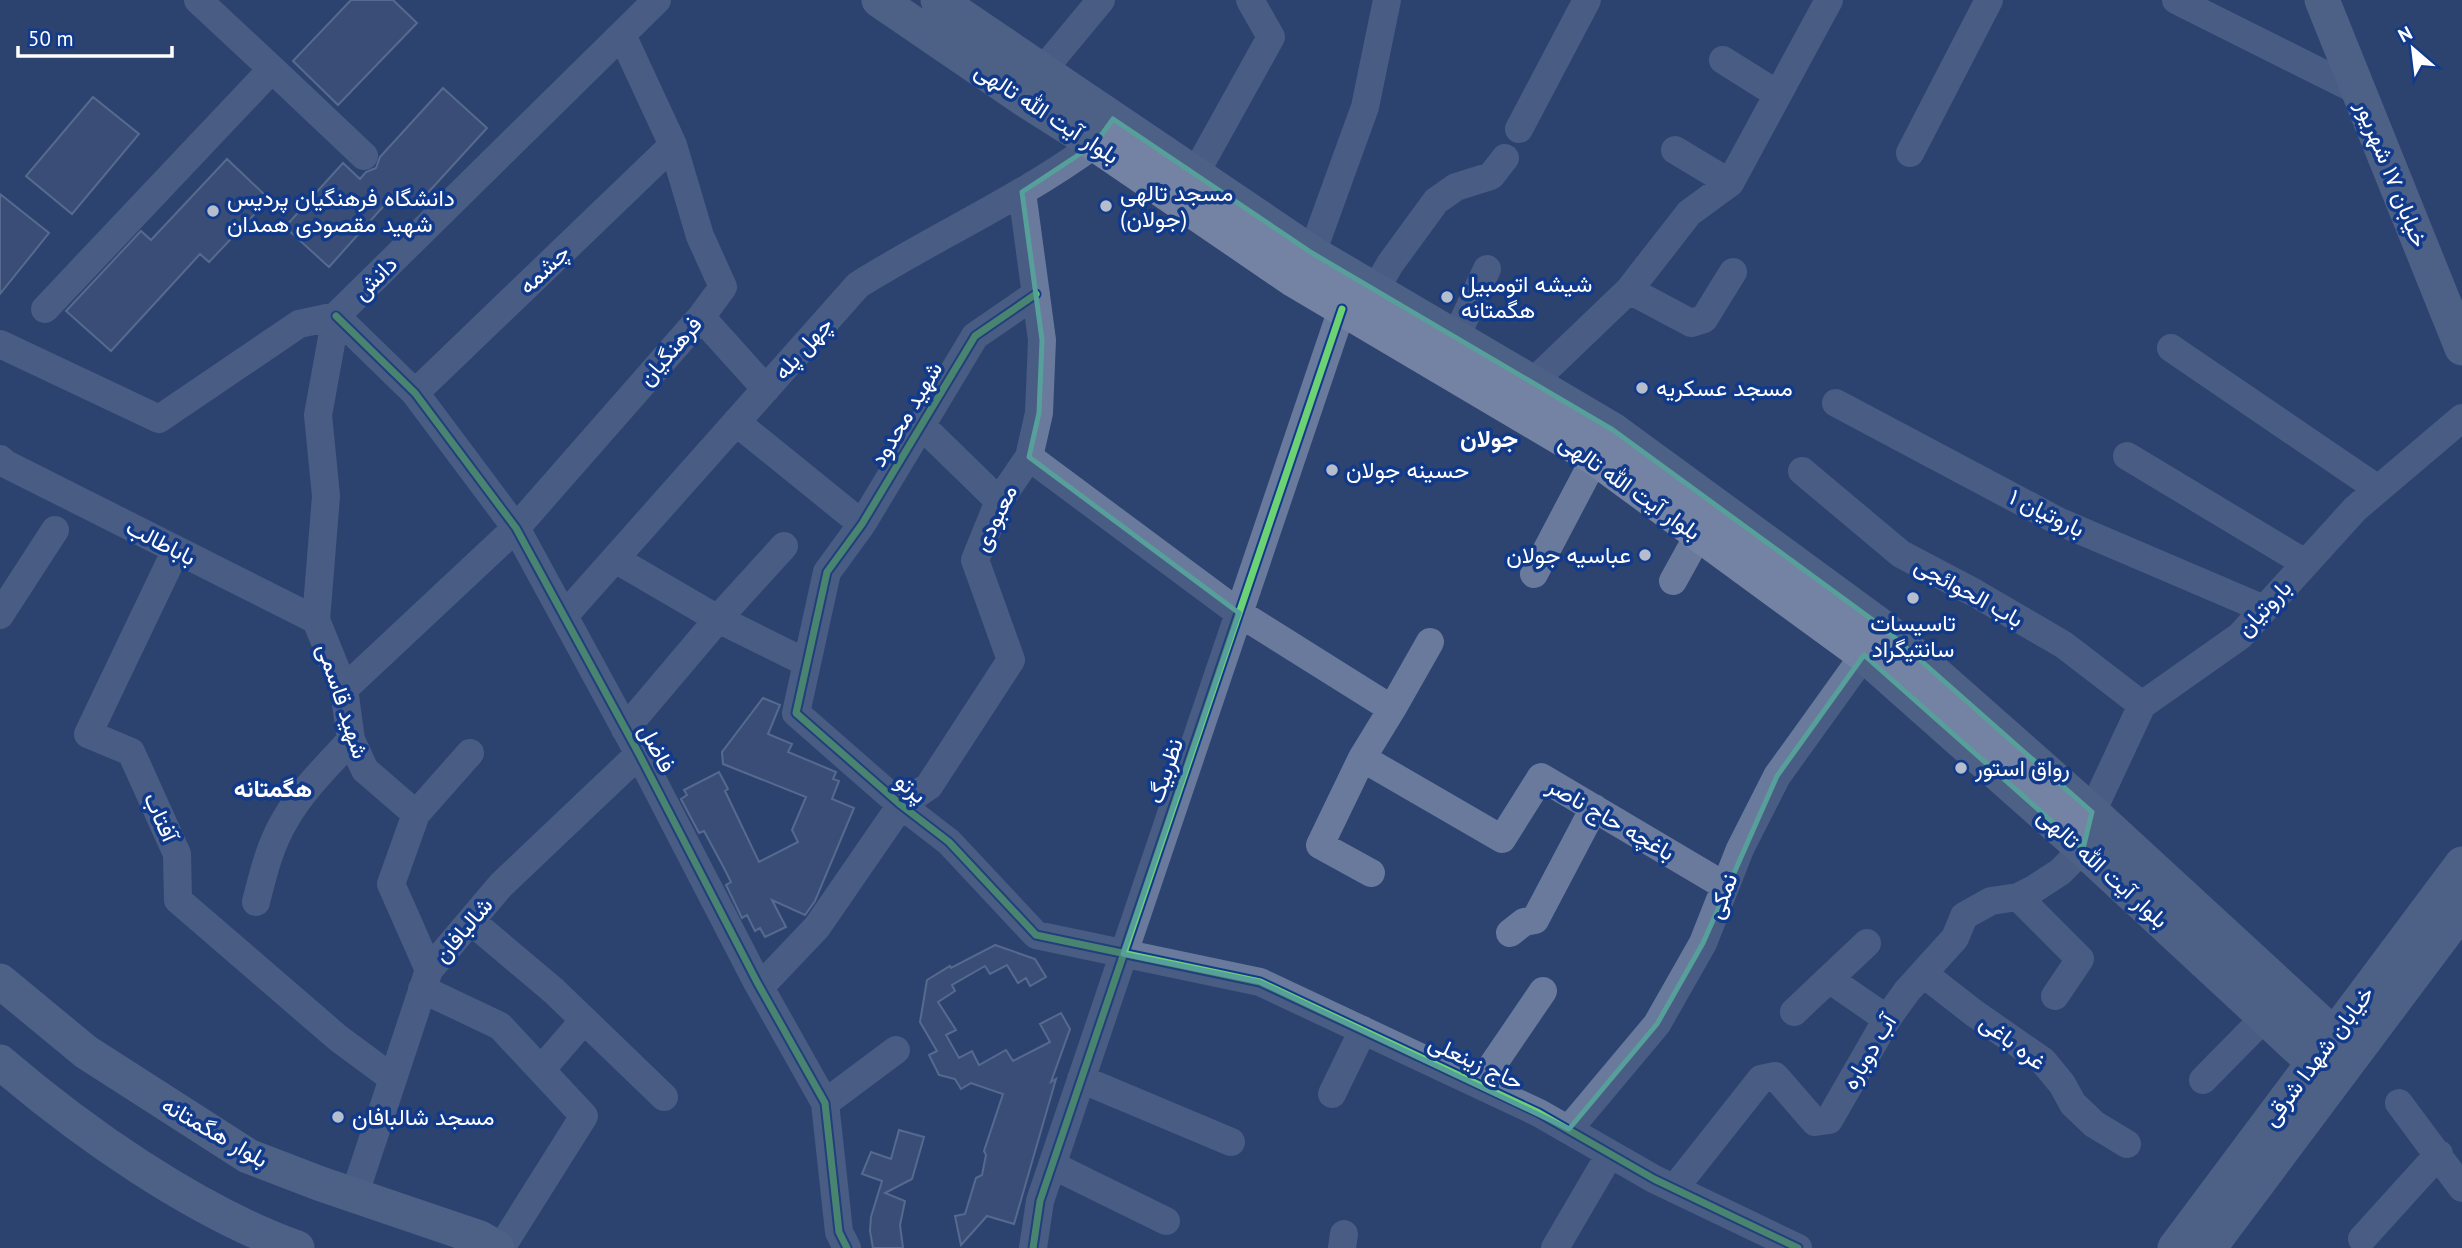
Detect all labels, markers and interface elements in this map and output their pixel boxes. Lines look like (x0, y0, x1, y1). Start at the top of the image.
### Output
scale bar (18, 14, 172, 58)
north arrow (2378, 14, 2448, 84)
text: N (2394, 20, 2416, 48)
text: 50 m (28, 25, 74, 52)
street label: بلوار آیت الله تالهی (969, 55, 1125, 171)
street label: خیابان ۱۷ شهریور (2349, 95, 2435, 252)
place label: مسجد تالهی (جولان) (1120, 178, 1233, 234)
place label: دانشگاه فرهنگیان پردیس شهید مقصودی همدان (227, 183, 455, 239)
marker: مسجد تالهی (جولان) (1098, 198, 1114, 214)
marker: دانشگاه فرهنگیان پردیس شهید مقصودی همدان (205, 203, 221, 219)
street label: چشمه (512, 237, 577, 301)
street label: دانش (346, 249, 403, 306)
place label: شیشه اتومبیل هگمتانه (1461, 269, 1592, 324)
marker: شیشه اتومبیل هگمتانه (1439, 289, 1455, 305)
street label: فرهنگیان (631, 310, 709, 392)
street label: چهل پله (767, 310, 840, 387)
street label: شهید محدود (863, 356, 949, 472)
place label: مسجد عسکریه (1656, 373, 1793, 403)
marker: مسجد عسکریه (1634, 380, 1650, 396)
district label: جولان (1460, 423, 1518, 454)
street label: بلوار آیت الله تالهی (1553, 427, 1707, 547)
place label: حسینه جولان (1346, 455, 1469, 485)
marker: حسینه جولان (1324, 462, 1340, 478)
street label: معبودی (966, 480, 1024, 556)
street label: ۱ باروتیان (2004, 482, 2090, 544)
street label: باباطالب (121, 512, 201, 571)
place label: عباسیه جولان (1506, 540, 1631, 570)
marker: عباسیه جولان (1637, 547, 1653, 563)
street label: باب الحوائجی (1909, 550, 2029, 634)
street label: باروتیان (2230, 573, 2298, 643)
marker: تاسیسات سانتیگراد (1905, 590, 1921, 606)
place label: تاسیسات سانتیگراد (1870, 608, 1956, 664)
street label: شهید قاسمی (310, 640, 376, 762)
street label: فاضل (633, 718, 682, 777)
street label: نظربیگ (1140, 734, 1190, 808)
place label: رواق استور (1974, 753, 2070, 783)
marker: رواق استور (1953, 760, 1969, 776)
street label: پرتو (888, 766, 933, 811)
street label: باغچه حاج ناصر (1541, 770, 1680, 868)
district label: هگمتانه (234, 773, 312, 804)
street label: آفتاب (138, 788, 186, 847)
street label: بلوار آیت الله تالهی (2031, 801, 2175, 935)
street label: نمکی (1700, 869, 1743, 923)
street label: شالبافان (427, 891, 498, 968)
street label: خیابان شهدا شرقی (2255, 980, 2381, 1132)
street label: غره باغی (1974, 1007, 2052, 1077)
street label: آب دوباره (1835, 1008, 1904, 1095)
street label: حاج زینعلی (1423, 1027, 1528, 1098)
street label: بلوار هگمتانه (156, 1090, 274, 1174)
place label: مسجد شالبافان (352, 1102, 495, 1131)
marker: مسجد شالبافان (330, 1109, 346, 1125)

